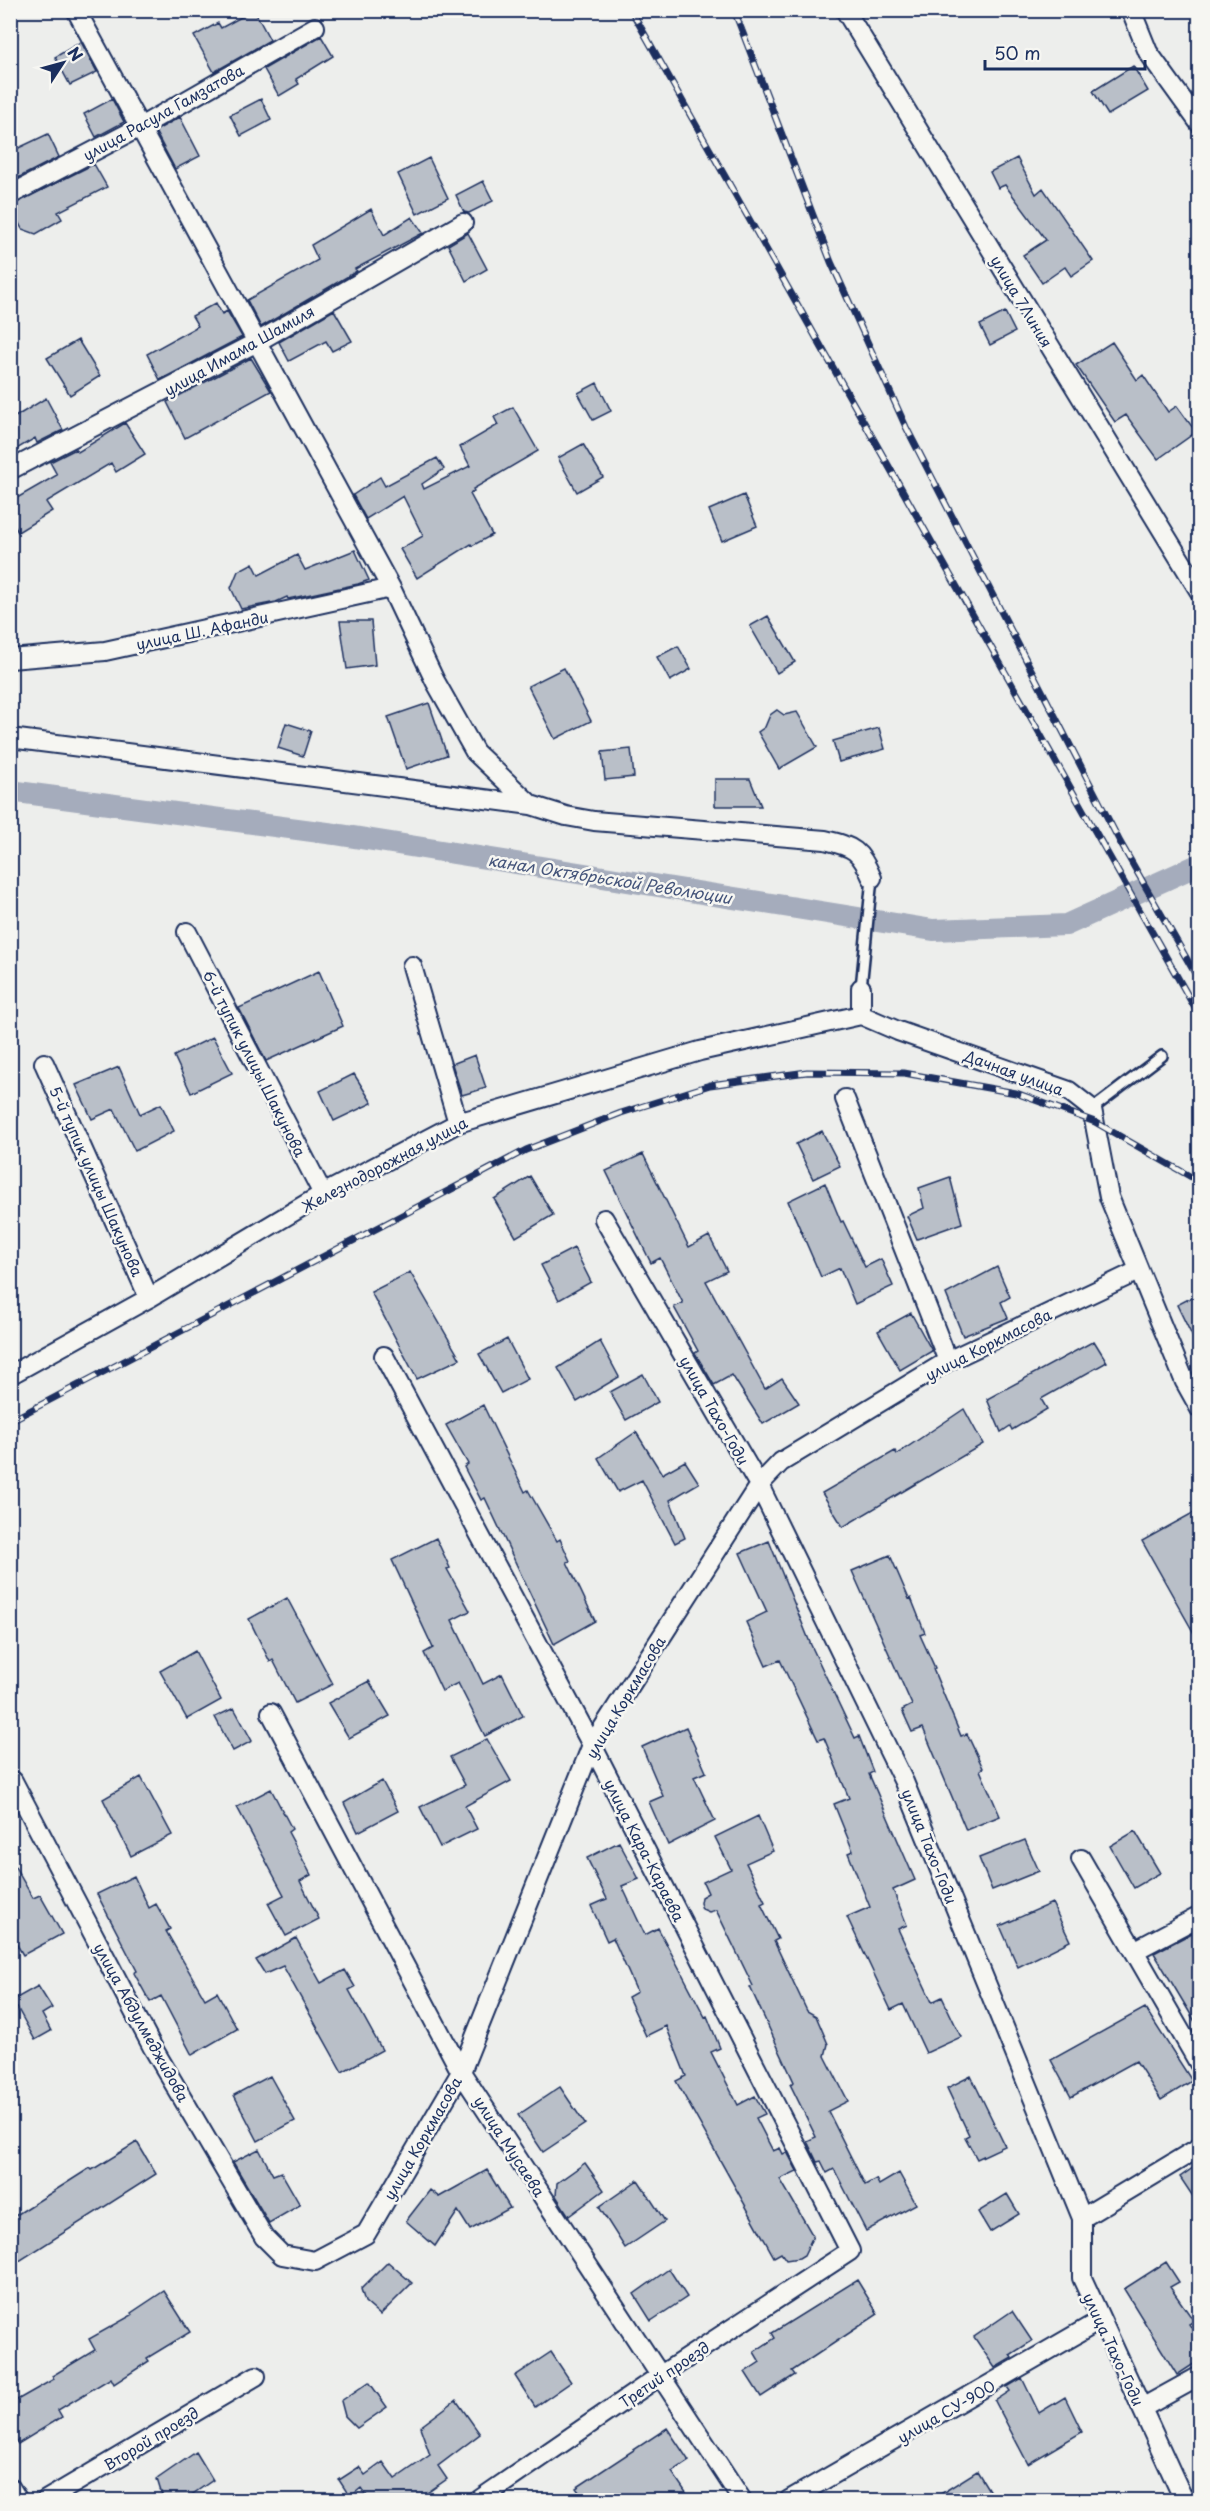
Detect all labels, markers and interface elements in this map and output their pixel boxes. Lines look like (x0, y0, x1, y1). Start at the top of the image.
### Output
north arrow (33, 33, 93, 93)
scale bar (985, 33, 1146, 71)
text: 50 m (994, 39, 1041, 66)
text: N (63, 41, 89, 66)
street label: улица Расула Гамзатова (78, 58, 248, 166)
street label: улица 7Линия (985, 250, 1059, 352)
street label: улица Имама Шамиля (160, 299, 318, 401)
street label: улица Ш. Афанди (134, 605, 270, 655)
water label: канал Октябрьской Революции (486, 847, 735, 909)
street label: 6-й тупик улицы Шакунова (198, 965, 313, 1161)
street label: Дачная улица (960, 1043, 1068, 1101)
street label: 5-й тупик улицы Шакунова (45, 1082, 150, 1281)
street label: Железнодорожная улица (297, 1110, 472, 1218)
street label: улица Коркмасова (921, 1302, 1056, 1386)
street label: улица Тахо-Годи (674, 1351, 756, 1469)
street label: улица Коркмасова (579, 1631, 671, 1763)
street label: улица Кара-Караева (599, 1775, 691, 1926)
street label: улица Тахо-Годи (896, 1785, 964, 1907)
street label: улица Абдулмеджидова (89, 1938, 196, 2106)
street label: улица Коркмасова (377, 2071, 467, 2204)
street label: улица Мусаева (469, 2091, 552, 2202)
street label: улица Тахо-Годи (1078, 2289, 1150, 2409)
street label: Третий проезд (614, 2335, 714, 2413)
street label: улица СУ-900 (893, 2374, 999, 2448)
street label: Второй проезд (99, 2401, 203, 2475)

